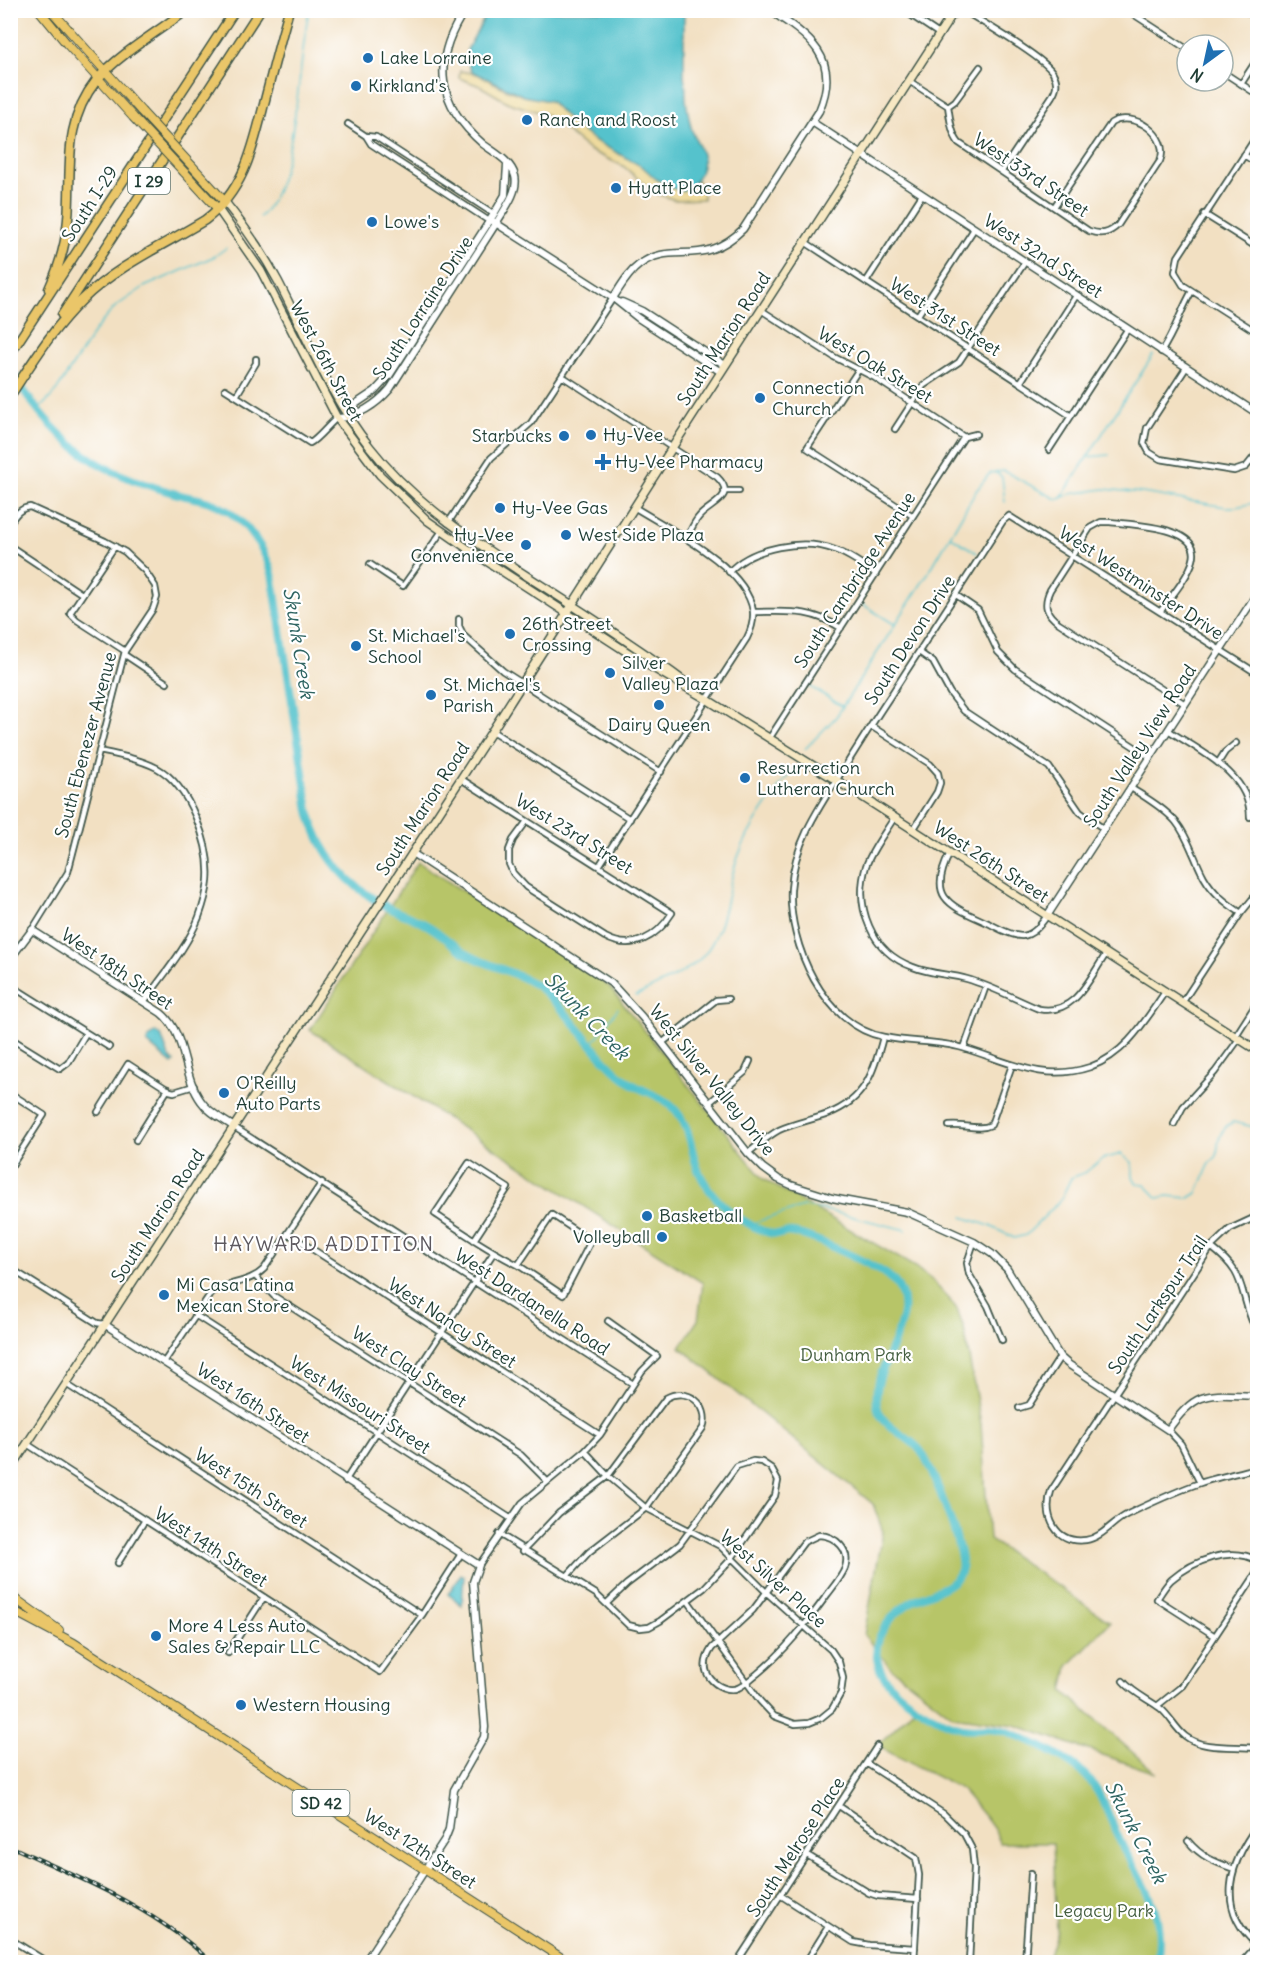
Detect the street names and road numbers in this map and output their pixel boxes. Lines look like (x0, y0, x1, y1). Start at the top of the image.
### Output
street label: West 33rd Street (969, 127, 1093, 222)
street label: South I-29 (56, 161, 123, 246)
road number: I 29 (128, 168, 170, 194)
street label: West 32nd Street (979, 209, 1107, 303)
street label: South Lorraine Drive (368, 232, 478, 384)
street label: South Marion Road (672, 267, 776, 410)
street label: West 31st Street (885, 272, 1005, 361)
street label: West 26th Street (285, 297, 368, 425)
street label: West Oak Street (814, 321, 937, 408)
street label: South Cambridge Avenue (789, 487, 920, 672)
street label: West Westminster Drive (1055, 521, 1228, 644)
street label: South Devon Drive (859, 571, 960, 709)
street label: South Ebenezer Avenue (50, 649, 121, 840)
street label: South Valley View Road (1078, 659, 1201, 832)
street label: South Marion Road (371, 737, 475, 880)
street label: West 23rd Street (511, 788, 637, 879)
street label: West 26th Street (929, 816, 1053, 907)
street label: West 18th Street (57, 923, 178, 1015)
street label: West Silver Valley Drive (644, 1000, 780, 1160)
street label: South Marion Road (106, 1144, 210, 1287)
street label: South Larkspur Trail (1103, 1231, 1212, 1378)
street label: West Dardanella Road (451, 1243, 614, 1360)
street label: West Nancy Street (384, 1272, 521, 1373)
street label: West Clay Street (347, 1321, 471, 1412)
street label: West Missouri Street (286, 1350, 435, 1459)
street label: West 16th Street (192, 1357, 314, 1448)
street label: West 15th Street (190, 1442, 312, 1533)
street label: West 14th Street (150, 1501, 272, 1592)
street label: West Silver Place (715, 1525, 831, 1633)
street label: South Melrose Place (742, 1772, 850, 1921)
road number: SD 42 (292, 1790, 350, 1816)
street label: West 12th Street (360, 1804, 481, 1894)

